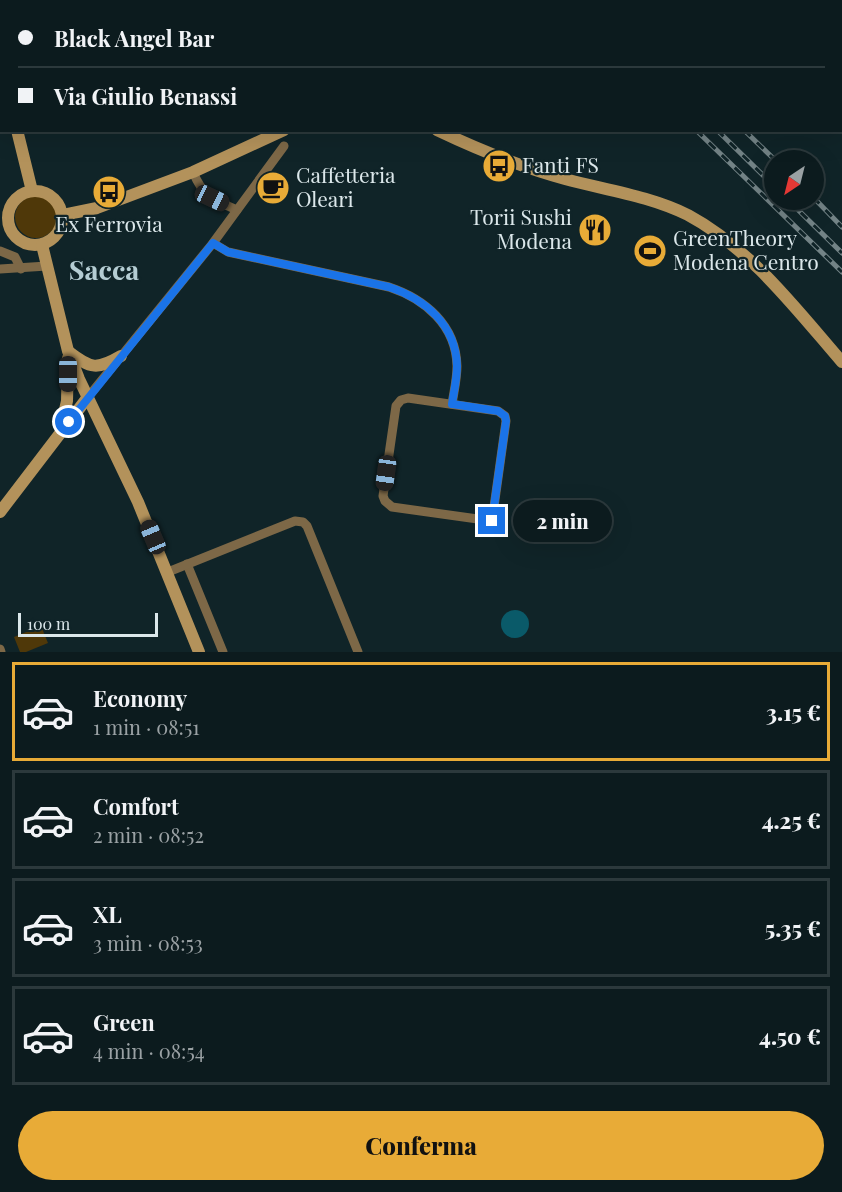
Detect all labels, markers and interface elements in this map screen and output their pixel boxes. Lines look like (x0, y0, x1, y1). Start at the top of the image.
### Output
text: Black Angel Bar (54, 23, 214, 53)
text: Via Giulio Benassi (54, 81, 237, 111)
bus stop icon: Fanti FS (481, 148, 517, 184)
place label: Fanti FS (522, 150, 599, 178)
north arrow (764, 150, 824, 210)
map controls (764, 150, 824, 210)
place label: Caffetteria Oleari (296, 160, 396, 212)
cafe icon: Caffetteria Oleari (255, 170, 291, 206)
bus stop icon: Ex Ferrovia (91, 174, 127, 210)
car (192, 182, 232, 214)
place label: Torii Sushi Modena (470, 202, 573, 254)
place label: Ex Ferrovia (55, 209, 163, 237)
restaurant icon: Torii Sushi Modena (577, 212, 613, 248)
place label: GreenTheory Modena Centro (673, 223, 819, 275)
sports icon: GreenTheory Modena Centro (632, 233, 668, 269)
district label: Sacca (69, 251, 139, 287)
car (59, 356, 77, 392)
route start (55, 408, 82, 435)
car (375, 454, 397, 492)
callout: 2 min (513, 500, 612, 542)
route end (478, 507, 505, 534)
text: 2 min (536, 507, 589, 534)
car (138, 517, 168, 557)
scale bar (18, 610, 158, 638)
text: 100 m (27, 613, 70, 634)
text: Economy (93, 683, 187, 713)
icon: car (21, 685, 75, 739)
text: 3.15 € (766, 697, 821, 727)
text: 1 min · 08:51 (93, 713, 200, 740)
text: Comfort (93, 791, 179, 821)
icon: car (21, 793, 75, 847)
text: 4.25 € (762, 805, 821, 835)
text: 2 min · 08:52 (93, 821, 204, 848)
text: XL (93, 899, 122, 929)
icon: car (21, 901, 75, 955)
text: 5.35 € (765, 913, 821, 943)
text: 3 min · 08:53 (93, 929, 203, 956)
text: Green (93, 1007, 155, 1037)
icon: car (21, 1009, 75, 1063)
text: 4.50 € (759, 1021, 821, 1051)
text: 4 min · 08:54 (93, 1037, 205, 1064)
button: Conferma (18, 1111, 824, 1180)

